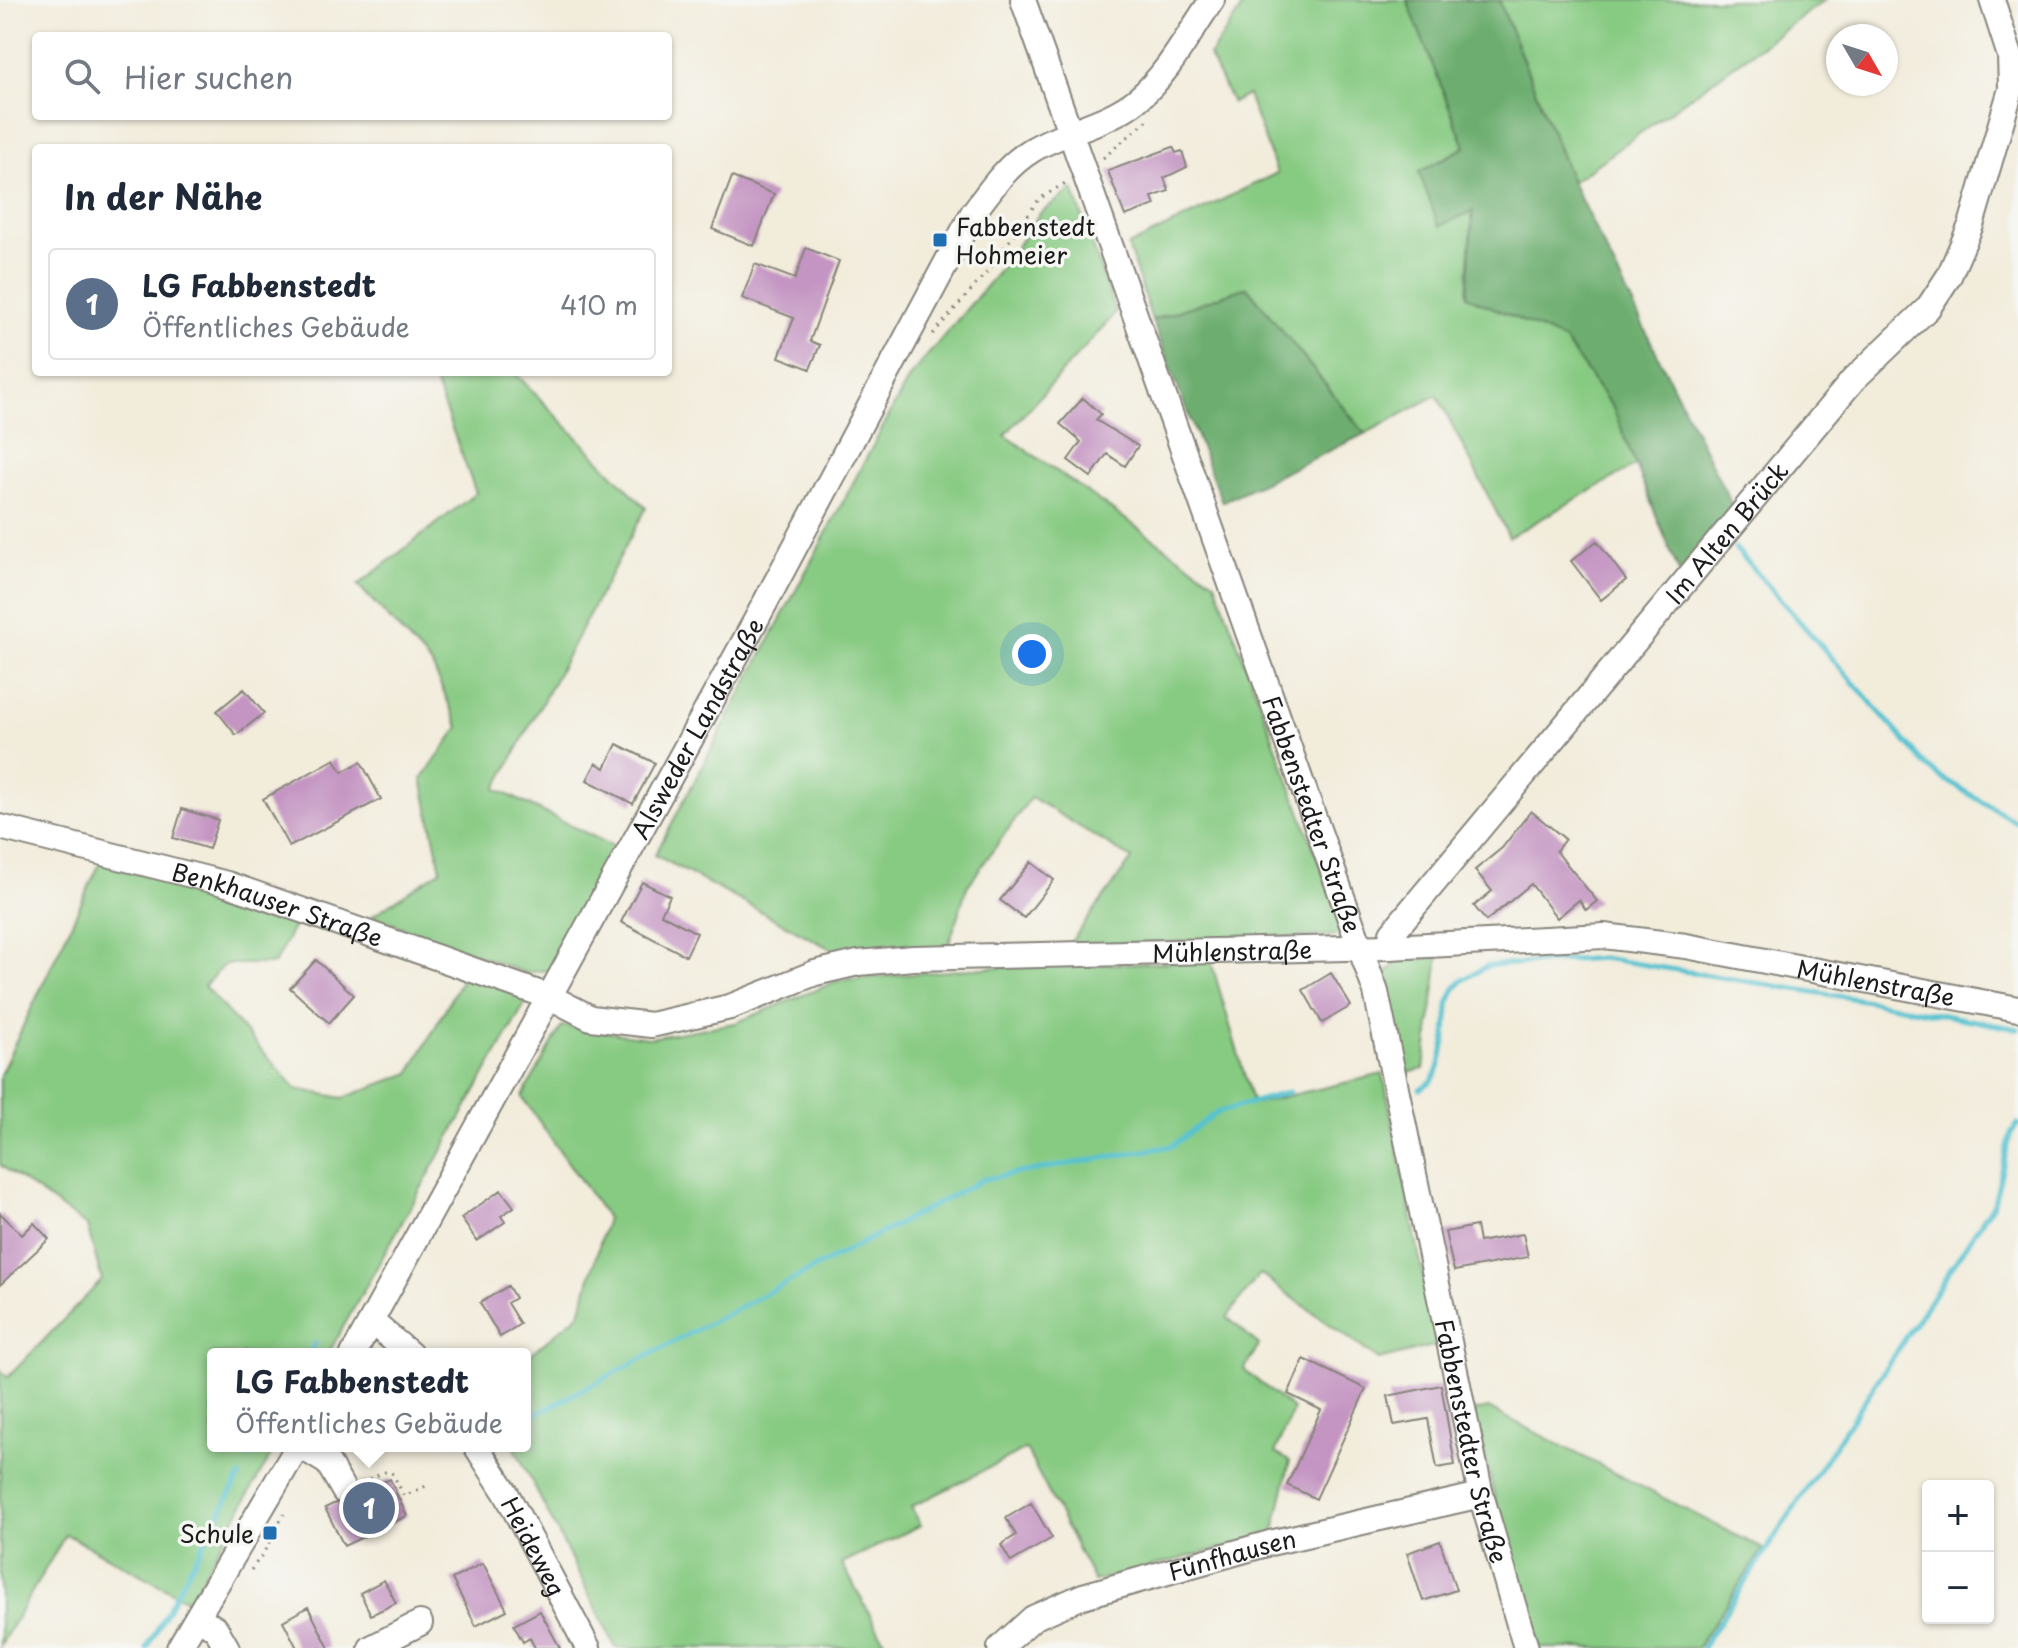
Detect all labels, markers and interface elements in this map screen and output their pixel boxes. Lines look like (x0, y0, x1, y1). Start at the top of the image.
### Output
north arrow (1826, 24, 1898, 96)
search box (32, 32, 672, 120)
icon: search (60, 54, 104, 98)
text: Hier suchen (124, 54, 293, 99)
text: In der Nähe (64, 170, 262, 222)
place label: Fabbenstedt Hohmeier (956, 208, 1095, 272)
marker: Fabbenstedt Hohmeier (931, 231, 949, 249)
text: LG Fabbenstedt (142, 262, 376, 307)
text: 1 (86, 285, 98, 324)
text: 410 m (560, 285, 638, 324)
text: Öffentliches Gebäude (142, 307, 410, 346)
street label: Im Alten Brück (1656, 453, 1796, 611)
street label: Alsweder Landstraße (621, 611, 772, 845)
your location (1012, 634, 1052, 674)
street label: Fabbenstedter Straße (1254, 690, 1371, 938)
street label: Benkhauser Straße (168, 853, 388, 955)
street label: Mühlenstraße (1152, 931, 1313, 970)
street label: Mühlenstraße (1794, 949, 1958, 1015)
street label: Fabbenstedter Straße (1427, 1316, 1518, 1567)
popup (207, 1348, 531, 1452)
text: LG Fabbenstedt (235, 1358, 469, 1403)
text: Öffentliches Gebäude (235, 1403, 503, 1442)
pin: 1 (343, 1478, 395, 1538)
map controls (1922, 1480, 1994, 1624)
button: + (1922, 1480, 1994, 1552)
street label: Heideweg (493, 1490, 575, 1603)
place label: Schule (180, 1515, 254, 1551)
street label: Fünfhausen (1164, 1520, 1299, 1589)
marker: Schule (261, 1524, 279, 1542)
button: − (1922, 1552, 1994, 1624)

